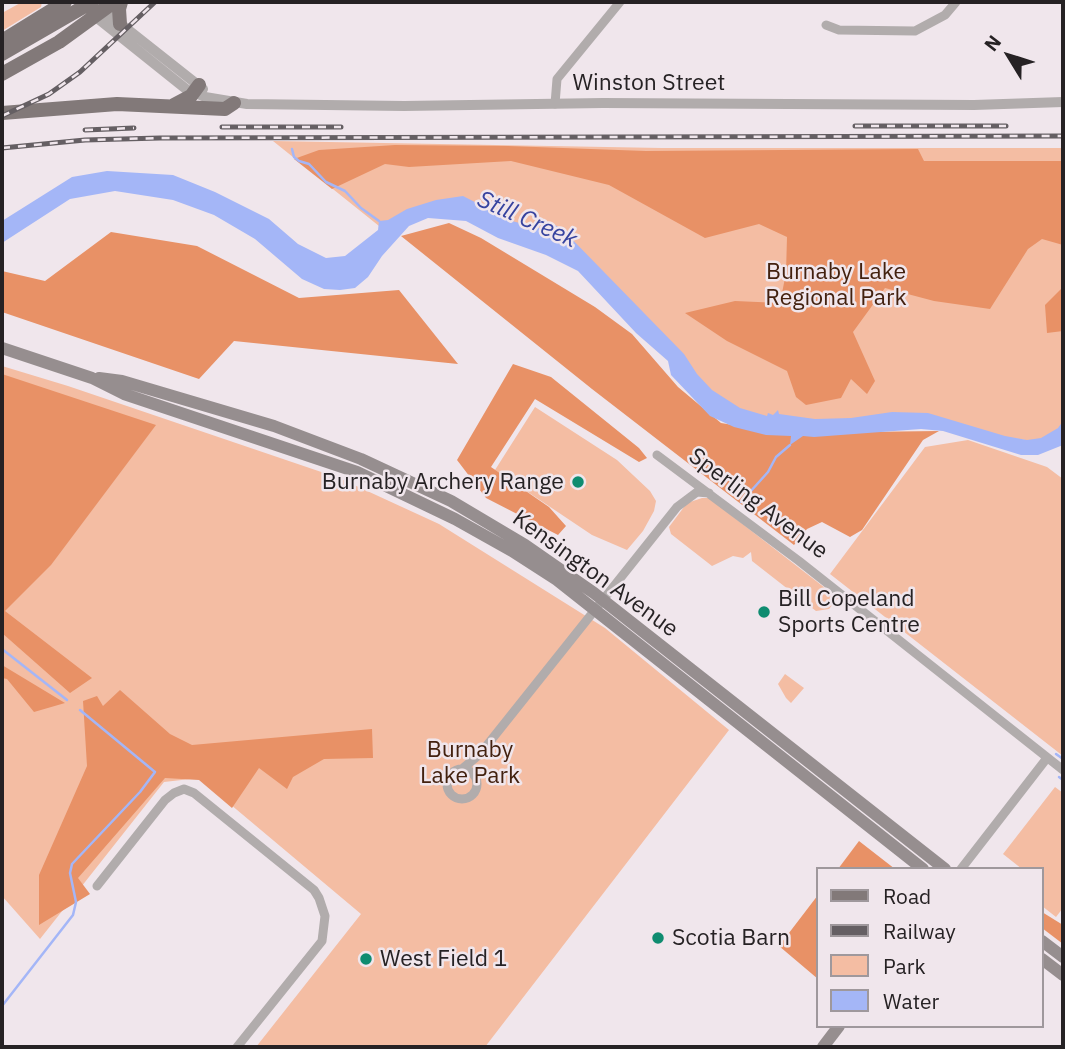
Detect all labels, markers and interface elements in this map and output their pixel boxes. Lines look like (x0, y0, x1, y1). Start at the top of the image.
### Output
north arrow (974, 21, 1044, 91)
text: N (979, 30, 1006, 56)
street label: Winston Street (573, 69, 725, 97)
water label: Still Creek (473, 185, 581, 255)
park label: Burnaby Lake Regional Park (765, 258, 907, 312)
street label: Sperling Avenue (683, 443, 833, 565)
place label: Burnaby Archery Range (322, 468, 564, 496)
marker: Burnaby Archery Range (570, 474, 586, 490)
street label: Kensington Avenue (507, 505, 683, 643)
place label: Bill Copeland Sports Centre (778, 585, 920, 639)
marker: Bill Copeland Sports Centre (756, 604, 772, 620)
park label: Burnaby Lake Park (420, 736, 520, 790)
legend (816, 867, 1044, 1028)
text: Road (883, 882, 931, 910)
text: Railway (883, 917, 956, 945)
place label: Scotia Barn (672, 924, 790, 952)
marker: Scotia Barn (650, 930, 666, 946)
place label: West Field 1 (380, 945, 507, 973)
marker: West Field 1 (358, 951, 374, 967)
text: Park (883, 952, 926, 980)
text: Water (883, 987, 939, 1015)

